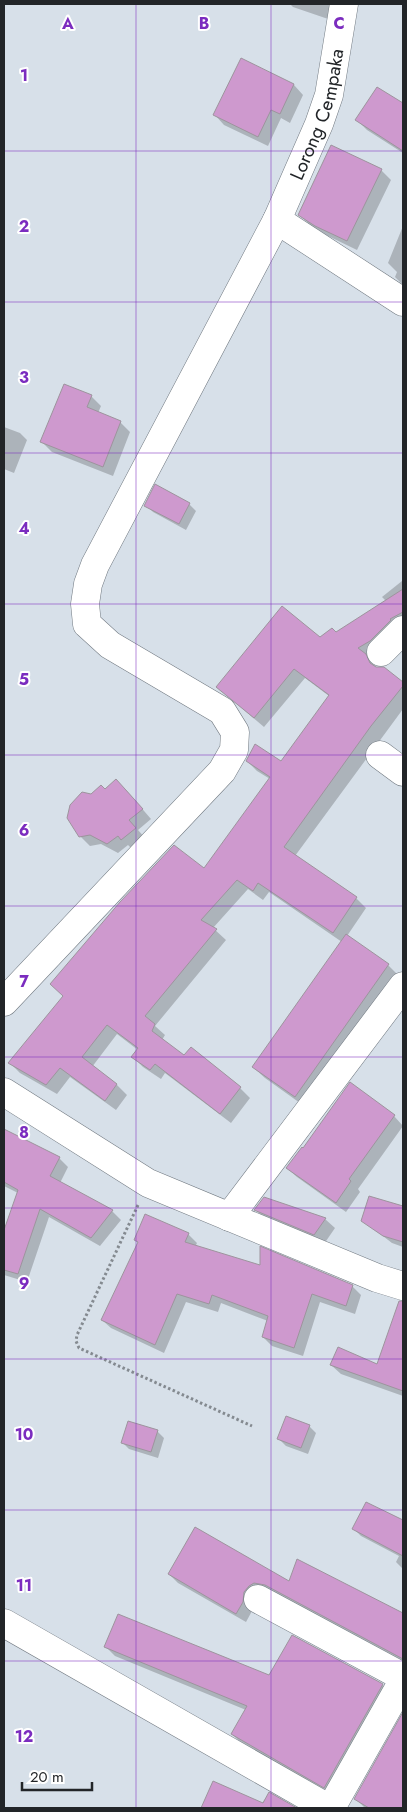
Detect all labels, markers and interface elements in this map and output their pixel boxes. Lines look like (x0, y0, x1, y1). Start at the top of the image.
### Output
text: A (61, 12, 74, 35)
text: B (199, 12, 209, 35)
text: C (333, 12, 345, 35)
street label: Lorong Cempaka (283, 47, 350, 184)
text: 1 (20, 64, 28, 87)
text: 2 (19, 215, 29, 238)
text: 3 (19, 366, 29, 389)
text: 4 (18, 517, 30, 540)
text: 5 (19, 668, 29, 691)
text: 6 (19, 819, 29, 842)
text: 7 (19, 970, 29, 993)
text: 8 (19, 1121, 29, 1144)
text: 9 (19, 1272, 29, 1295)
text: 10 (15, 1423, 33, 1446)
text: 11 (16, 1574, 32, 1597)
text: 12 (15, 1725, 33, 1748)
scale bar (22, 1760, 92, 1792)
text: 20 m (30, 1766, 64, 1788)

